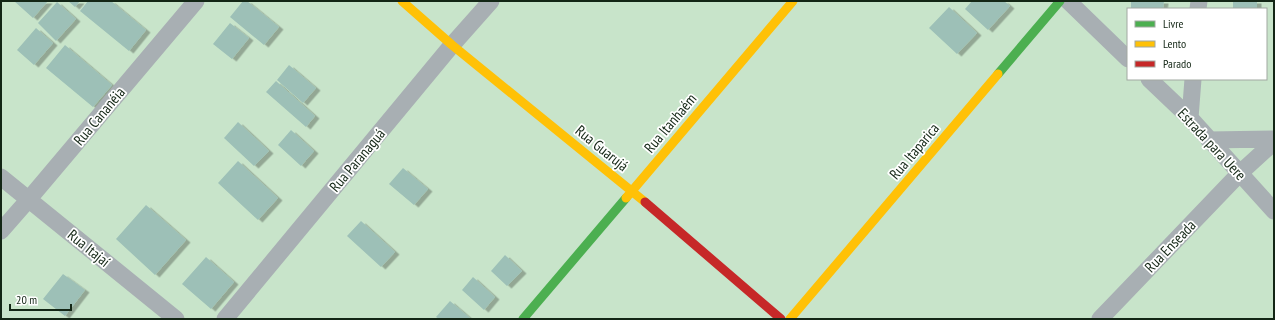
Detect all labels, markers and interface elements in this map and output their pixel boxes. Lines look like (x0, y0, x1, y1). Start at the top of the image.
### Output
legend (1127, 8, 1267, 80)
text: Livre (1163, 16, 1184, 31)
text: Lento (1163, 36, 1186, 51)
text: Parado (1163, 56, 1191, 71)
street label: Rua Cananéia (69, 83, 129, 149)
street label: Rua Itanhaém (640, 89, 700, 157)
street label: Estrada para Uere (1174, 104, 1250, 184)
street label: Rua Itaparica (885, 119, 943, 183)
street label: Rua Guarujá (572, 121, 632, 175)
street label: Rua Paranaguá (325, 124, 389, 196)
street label: Rua Enseada (1140, 216, 1200, 276)
street label: Rua Itajaí (64, 225, 115, 271)
scale bar (10, 286, 71, 312)
text: 20 m (16, 292, 37, 307)

